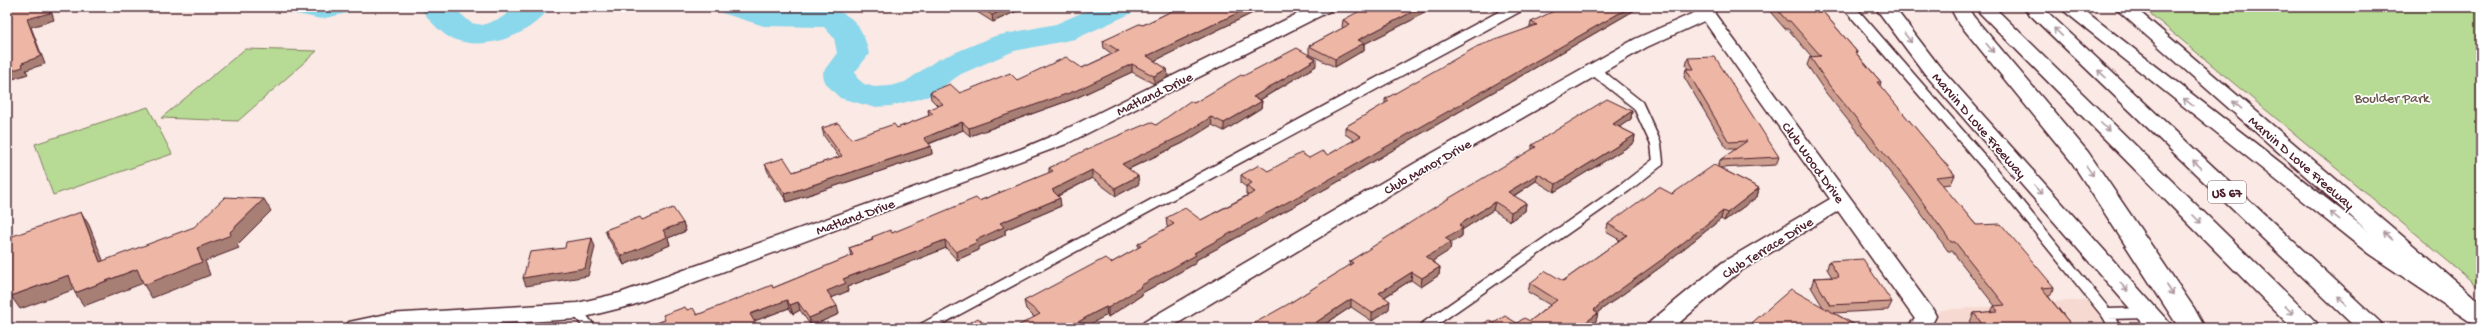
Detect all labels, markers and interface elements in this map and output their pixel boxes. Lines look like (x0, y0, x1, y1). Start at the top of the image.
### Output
one-way arrow (2053, 27, 2063, 37)
one-way arrow (1903, 32, 1912, 43)
one-way arrow (1986, 43, 1995, 53)
street label: Matland Drive (1114, 69, 1197, 121)
street label: Marvin D Love Freeway (1927, 70, 2029, 183)
one-way arrow (2097, 70, 2108, 79)
park label: Boulder Park (2354, 91, 2431, 108)
one-way arrow (2183, 98, 2194, 106)
one-way arrow (2231, 101, 2242, 110)
street label: Marvin D Love Freeway (2244, 113, 2357, 215)
street label: Club Wood Drive (1777, 119, 1848, 208)
one-way arrow (2100, 122, 2110, 132)
street label: Club Manor Drive (1382, 136, 1476, 200)
one-way arrow (2192, 159, 2202, 169)
one-way arrow (2086, 165, 2094, 176)
road number: US 67 (2208, 181, 2246, 203)
one-way arrow (2033, 184, 2042, 195)
street label: Matland Drive (814, 196, 898, 240)
one-way arrow (2330, 212, 2341, 221)
street label: Club Terrace Drive (1720, 214, 1818, 284)
one-way arrow (2192, 214, 2202, 224)
one-way arrow (2383, 232, 2393, 241)
one-way arrow (2120, 281, 2129, 292)
one-way arrow (2166, 285, 2174, 296)
one-way arrow (2337, 296, 2347, 306)
one-way arrow (2284, 306, 2294, 315)

